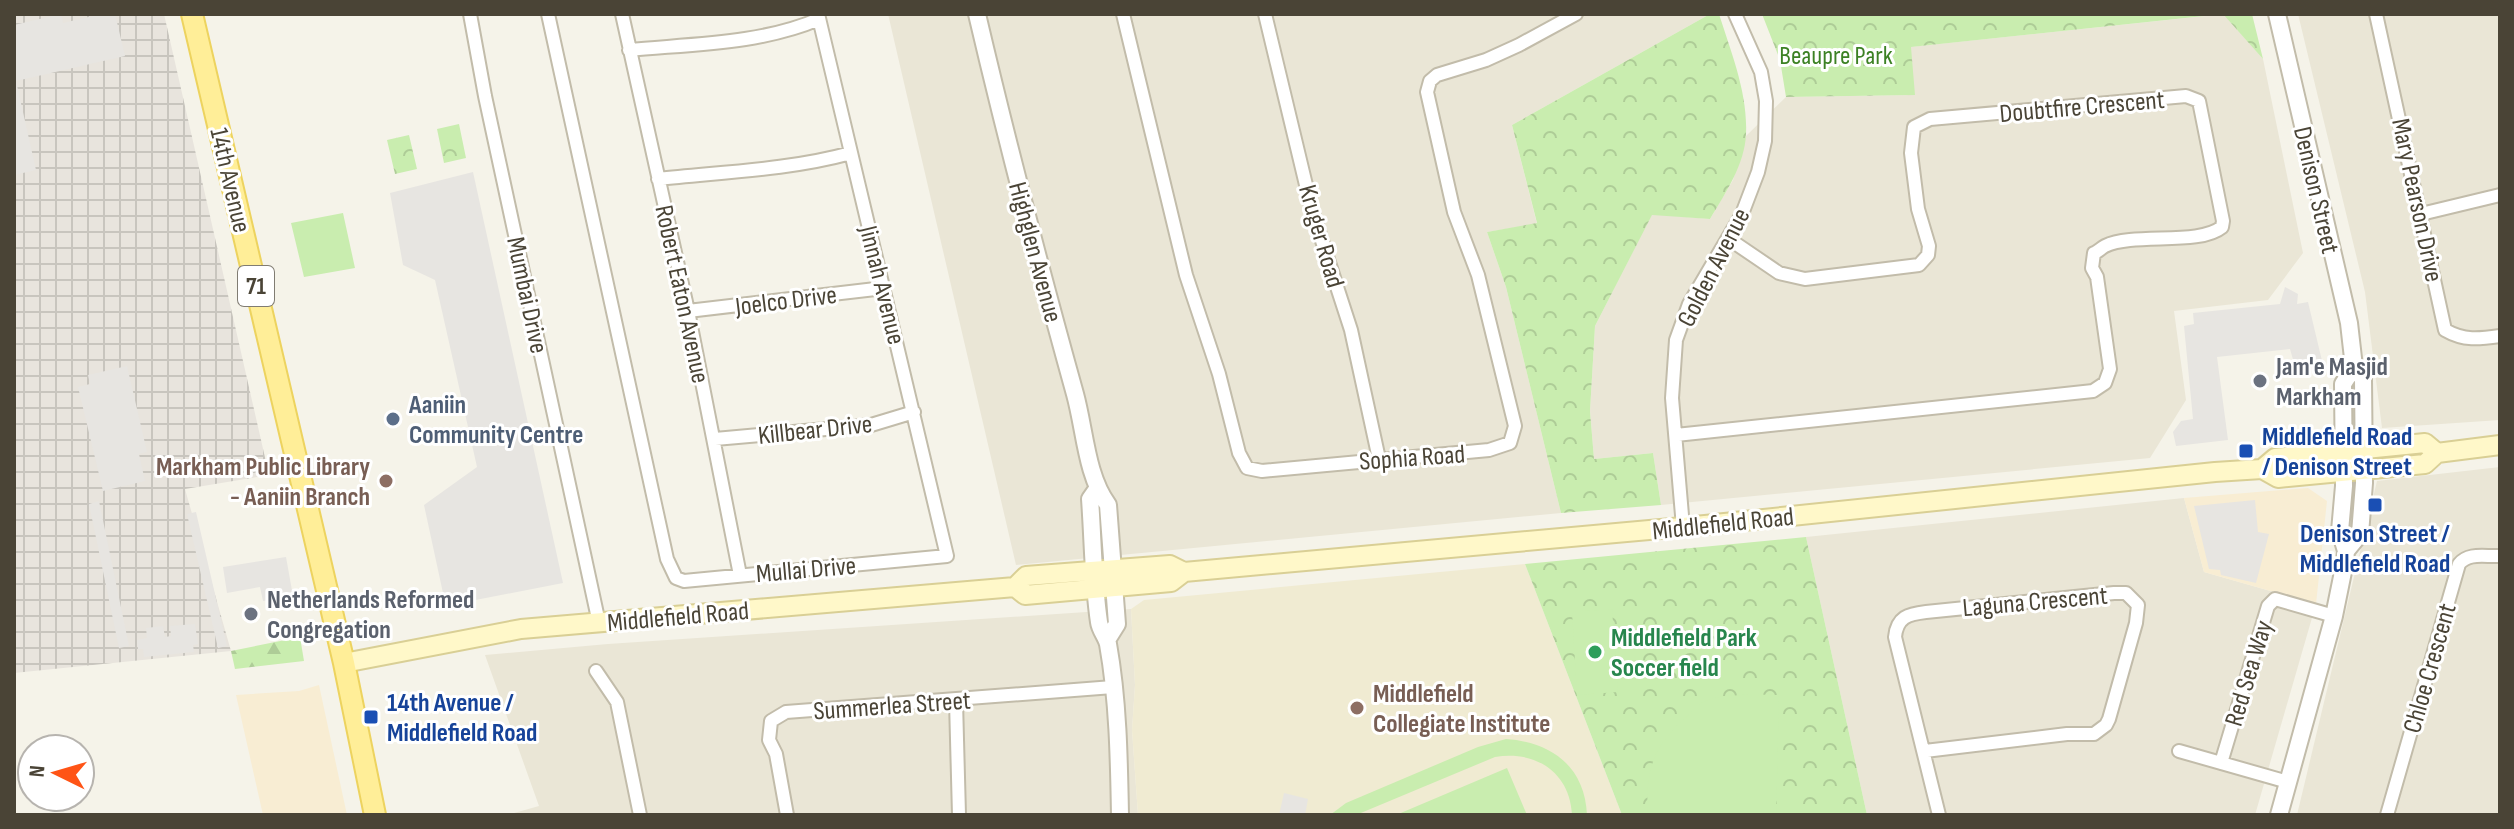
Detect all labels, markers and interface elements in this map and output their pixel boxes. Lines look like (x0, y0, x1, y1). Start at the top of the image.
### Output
park label: Beaupre Park (1779, 41, 1893, 72)
street label: Doubtfire Crescent (1998, 85, 2166, 130)
street label: Mary Pearson Drive (2384, 116, 2449, 285)
street label: Denison Street (2286, 124, 2345, 257)
street label: 14th Avenue (202, 125, 257, 236)
street label: Highglen Avenue (1001, 179, 1068, 326)
street label: Kruger Road (1291, 181, 1350, 291)
street label: Robert Eaton Avenue (648, 202, 716, 386)
street label: Golden Avenue (1671, 203, 1757, 332)
street label: Jinnah Avenue (852, 222, 911, 348)
street label: Mumbai Drive (499, 234, 554, 356)
road number: 71 (238, 266, 274, 306)
street label: Joelco Drive (733, 280, 839, 323)
place label: Jam'e Masjid Markham (2275, 352, 2388, 413)
marker: Jam'e Masjid Markham (2251, 372, 2269, 390)
place label: Aaniin Community Centre (408, 390, 583, 451)
street label: Killbear Drive (757, 409, 874, 452)
marker: Aaniin Community Centre (384, 410, 402, 428)
place label: Middlefield Road / Denison Street (2262, 422, 2412, 483)
street label: Sophia Road (1358, 439, 1466, 478)
marker: Middlefield Road / Denison Street (2237, 442, 2255, 460)
place label: Markham Public Library - Aaniin Branch (156, 452, 370, 513)
marker: Markham Public Library - Aaniin Branch (377, 472, 395, 490)
marker: Denison Street / Middlefield Road (2366, 496, 2384, 514)
street label: Middlefield Road (1651, 502, 1795, 547)
place label: Denison Street / Middlefield Road (2300, 519, 2450, 580)
street label: Mullai Drive (755, 551, 857, 590)
street label: Laguna Crescent (1961, 581, 2109, 624)
place label: Netherlands Reformed Congregation (267, 585, 474, 646)
street label: Middlefield Road (606, 596, 750, 639)
street label: Chloe Crescent (2397, 600, 2464, 737)
marker: Netherlands Reformed Congregation (242, 605, 260, 623)
street label: Red Sea Way (2219, 617, 2280, 730)
place label: Middlefield Park Soccer field (1611, 623, 1757, 684)
marker: Middlefield Park Soccer field (1586, 643, 1604, 661)
place label: Middlefield Collegiate Institute (1373, 679, 1550, 740)
street label: Summerlea Street (812, 686, 972, 727)
place label: 14th Avenue / Middlefield Road (387, 688, 537, 749)
marker: Middlefield Collegiate Institute (1348, 699, 1366, 717)
marker: 14th Avenue / Middlefield Road (362, 708, 380, 726)
north arrow (16, 733, 96, 813)
text: N (24, 764, 52, 778)

